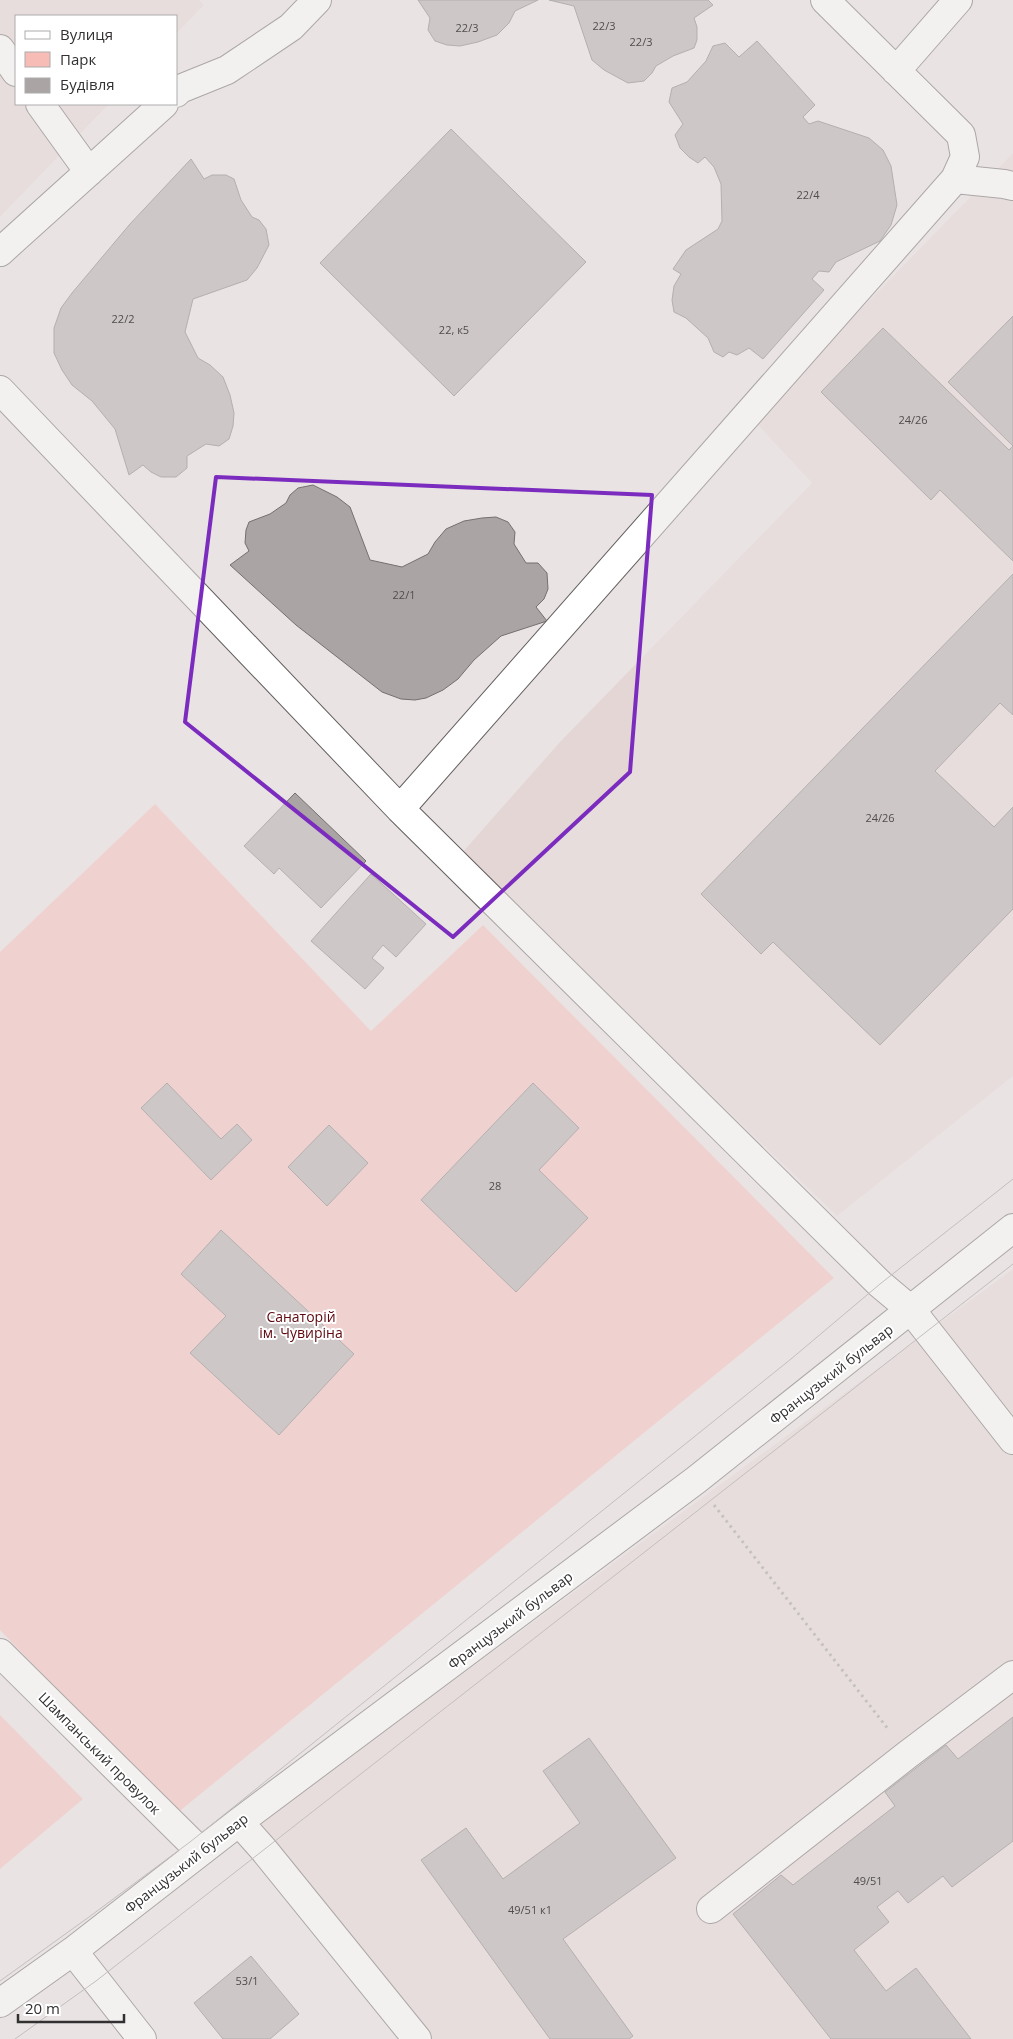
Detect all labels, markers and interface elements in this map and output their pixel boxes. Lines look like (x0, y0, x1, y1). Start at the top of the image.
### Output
legend (15, 15, 178, 105)
house number: 22/3 (593, 18, 615, 33)
house number: 22/3 (456, 20, 478, 35)
text: Вулиця (60, 24, 113, 44)
house number: 22/3 (630, 34, 652, 49)
text: Парк (60, 49, 96, 69)
text: Будівля (60, 74, 115, 94)
house number: 22/4 (797, 187, 820, 202)
house number: 22/2 (112, 311, 134, 326)
house number: 22, к5 (439, 322, 469, 337)
house number: 24/26 (898, 412, 928, 427)
house number: 22/1 (393, 587, 415, 602)
house number: 24/26 (865, 810, 895, 825)
house number: 28 (489, 1178, 501, 1193)
park label: Санаторій ім. Чувиріна (259, 1307, 343, 1342)
street label: Французький бульвар (765, 1320, 897, 1428)
street label: Французький бульвар (444, 1567, 576, 1673)
street label: Шампанський провулок (35, 1688, 166, 1819)
street label: Французький бульвар (120, 1809, 252, 1917)
house number: 49/51 (853, 1873, 883, 1888)
house number: 49/51 к1 (508, 1902, 552, 1917)
house number: 53/1 (236, 1973, 258, 1988)
scale bar (18, 1992, 124, 2024)
text: 20 m (25, 1998, 60, 2018)

